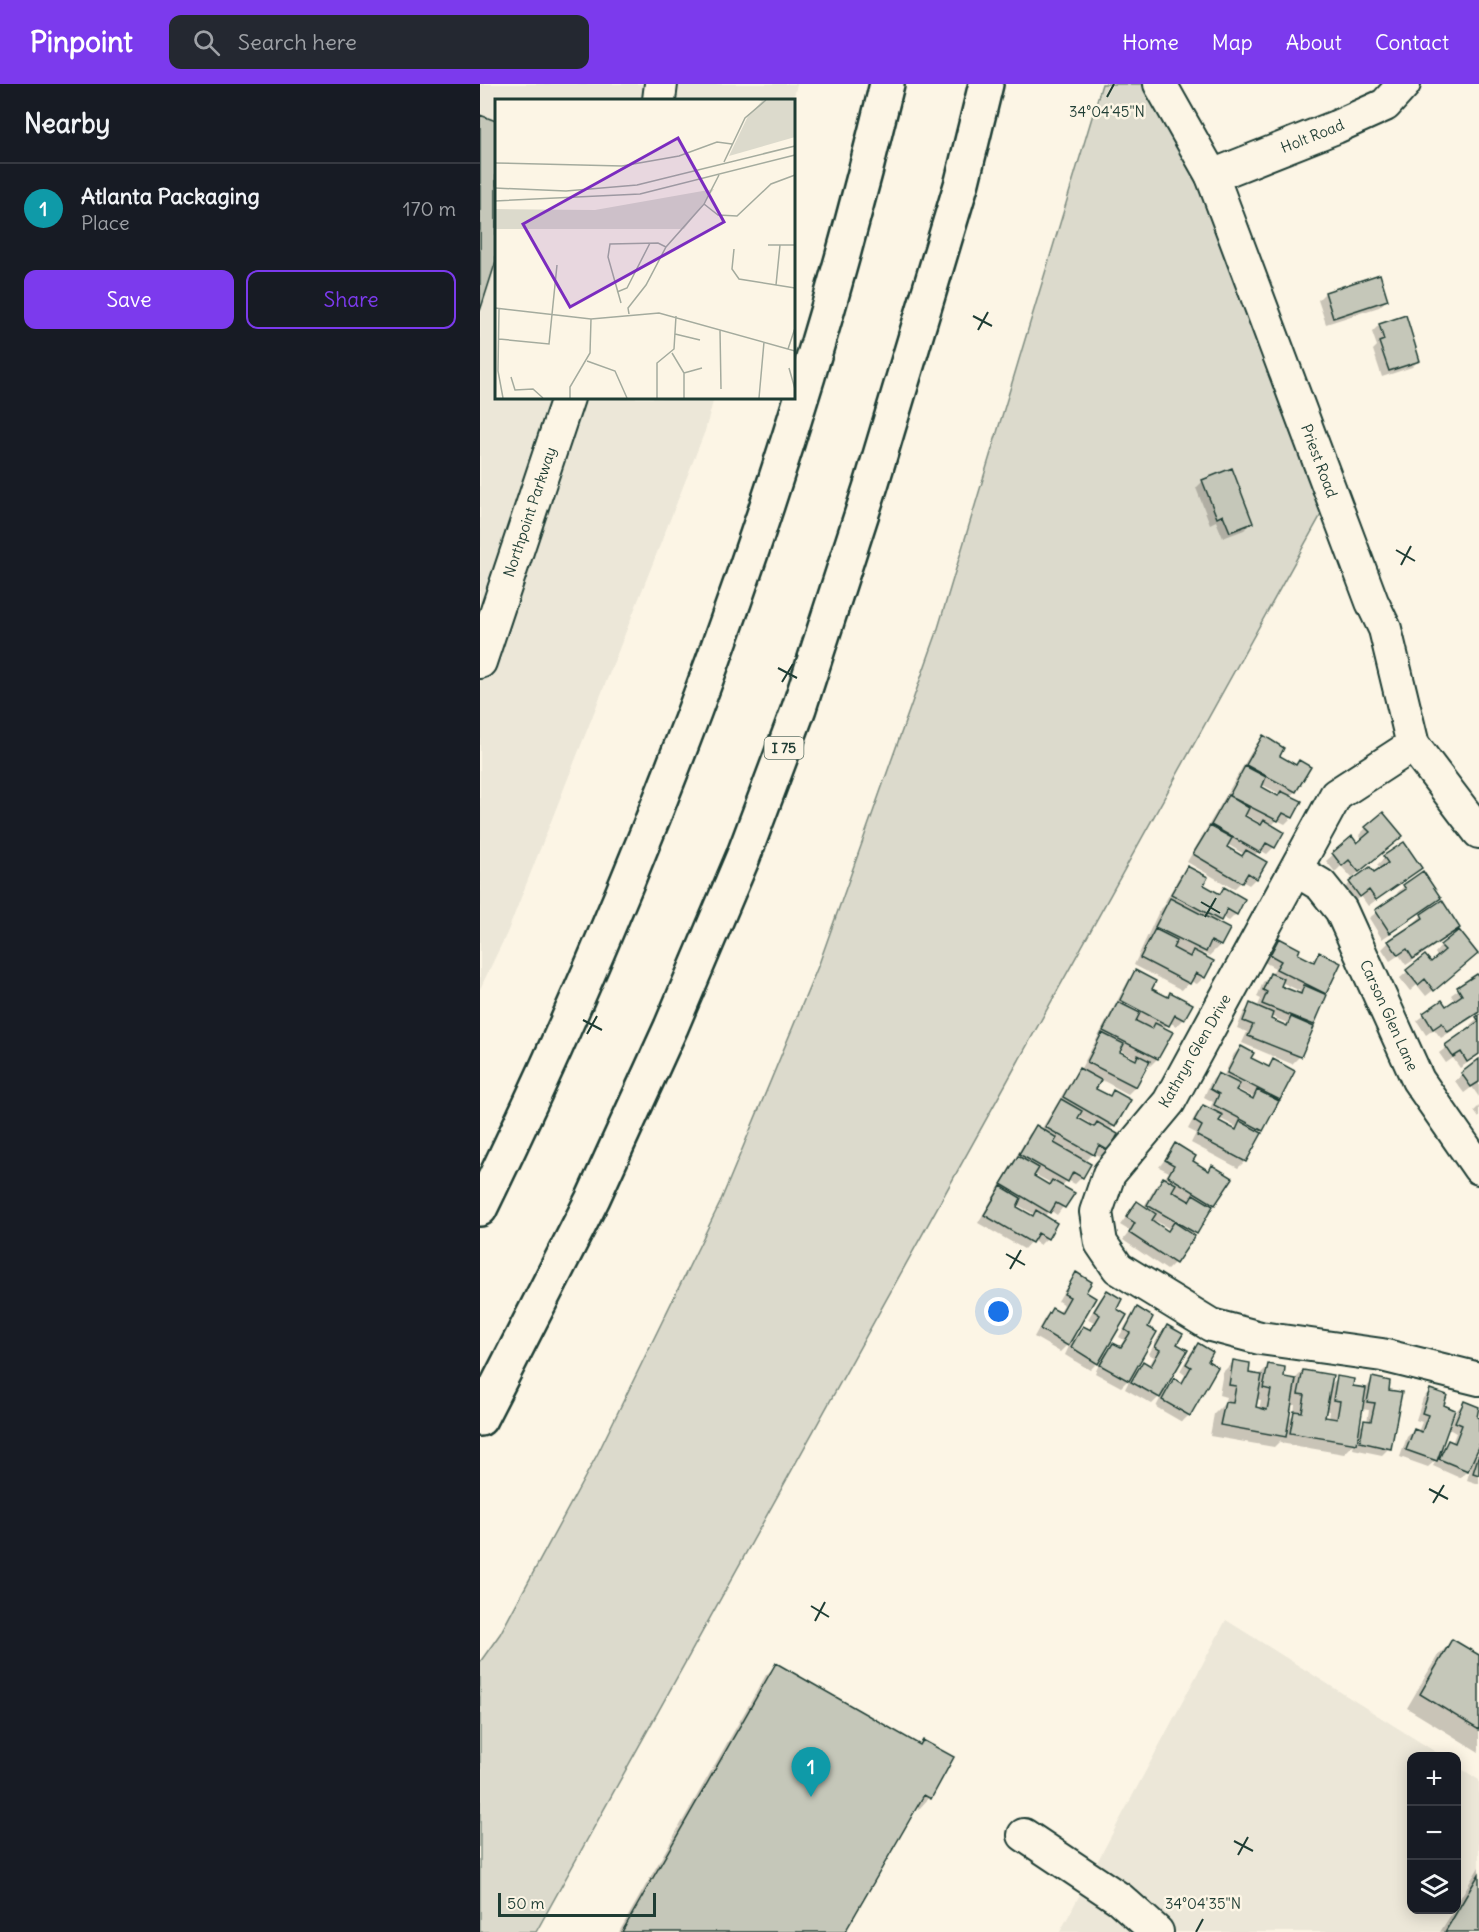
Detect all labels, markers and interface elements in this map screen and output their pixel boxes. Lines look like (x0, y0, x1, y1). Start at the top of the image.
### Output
search box (169, 15, 589, 69)
text: Pinpoint (30, 24, 133, 60)
icon: search (190, 26, 223, 59)
text: Search here (238, 28, 357, 56)
text: Home (1122, 29, 1179, 56)
text: Map (1212, 29, 1253, 56)
text: About (1286, 29, 1342, 56)
text: Contact (1375, 29, 1449, 56)
inset map (495, 99, 795, 399)
text: 34°04'45"N (1069, 102, 1145, 121)
text: Nearby (24, 107, 110, 140)
street label: Holt Road (1278, 115, 1347, 157)
text: Atlanta Packaging (81, 182, 260, 210)
text: 1 (40, 196, 47, 221)
text: 170 m (403, 196, 456, 221)
text: Place (81, 210, 129, 235)
button: Save (24, 270, 234, 329)
button: Share (246, 270, 456, 329)
street label: Priest Road (1297, 421, 1342, 500)
street label: Northpoint Parkway (499, 444, 560, 579)
road number: I 75 (764, 737, 804, 759)
street label: Carson Glen Lane (1356, 957, 1423, 1074)
street label: Kathryn Glen Drive (1154, 990, 1235, 1111)
your location (984, 1297, 1013, 1326)
pin: 1 (792, 1748, 830, 1797)
map controls (1407, 1752, 1461, 1914)
button: + (1407, 1752, 1461, 1806)
button: − (1407, 1806, 1461, 1860)
button: layers (1407, 1860, 1461, 1914)
scale bar (498, 1890, 656, 1918)
text: 50 m (507, 1893, 545, 1913)
text: 34°04'35"N (1165, 1894, 1241, 1913)

